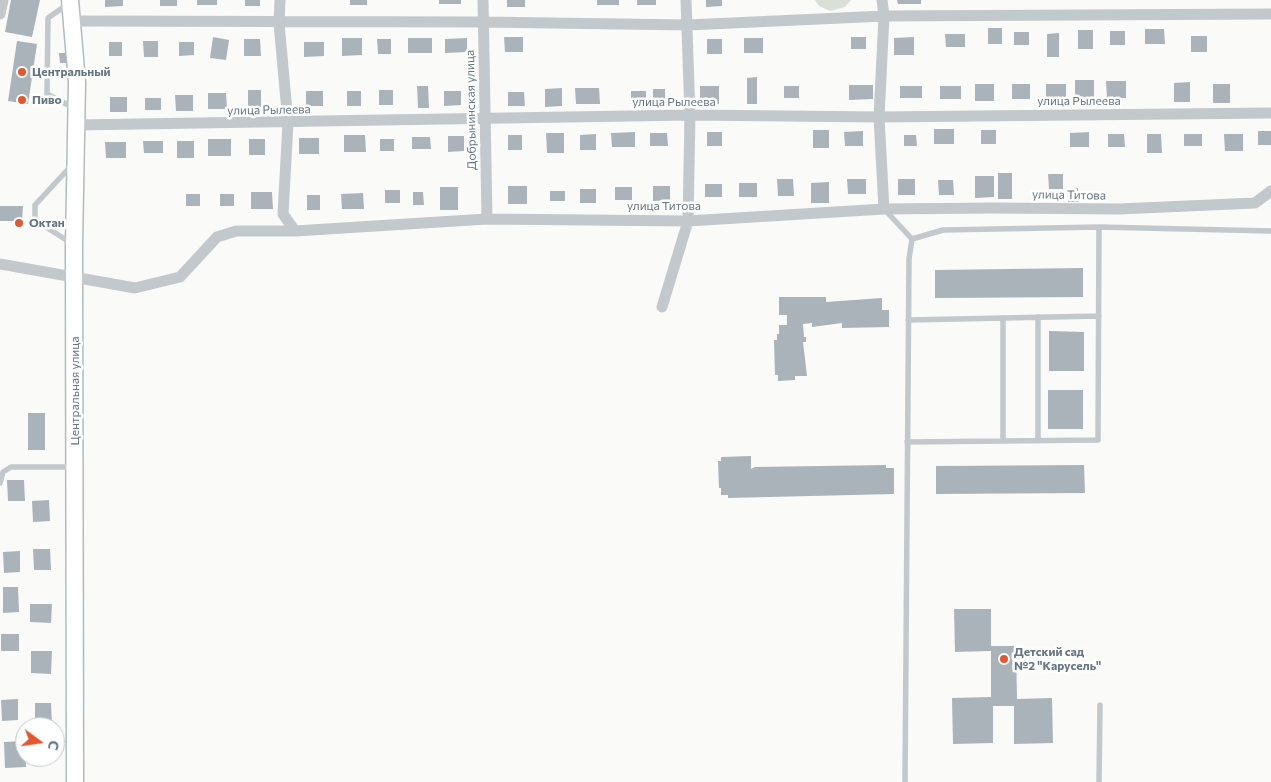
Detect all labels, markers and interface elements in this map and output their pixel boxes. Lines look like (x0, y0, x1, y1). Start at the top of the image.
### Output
street label: Добрынинская улица (463, 50, 479, 170)
place label: Центральный (32, 65, 111, 79)
marker: Центральный (16, 66, 28, 78)
place label: Пиво (32, 93, 62, 107)
marker: Пиво (16, 94, 28, 106)
street label: улица Рылеева (1037, 94, 1121, 108)
street label: улица Рылеева (632, 95, 716, 109)
street label: улица Рылеева (227, 102, 311, 118)
street label: улица Титова (1032, 187, 1106, 203)
street label: улица Титова (627, 199, 701, 213)
place label: Октан (29, 216, 65, 230)
marker: Октан (13, 217, 25, 229)
street label: Центральная улица (68, 337, 82, 445)
place label: Детский сад №2 "Карусель" (1014, 645, 1101, 673)
marker: Детский сад №2 "Карусель" (998, 653, 1010, 665)
north arrow (15, 717, 65, 767)
text: С (45, 739, 63, 752)

